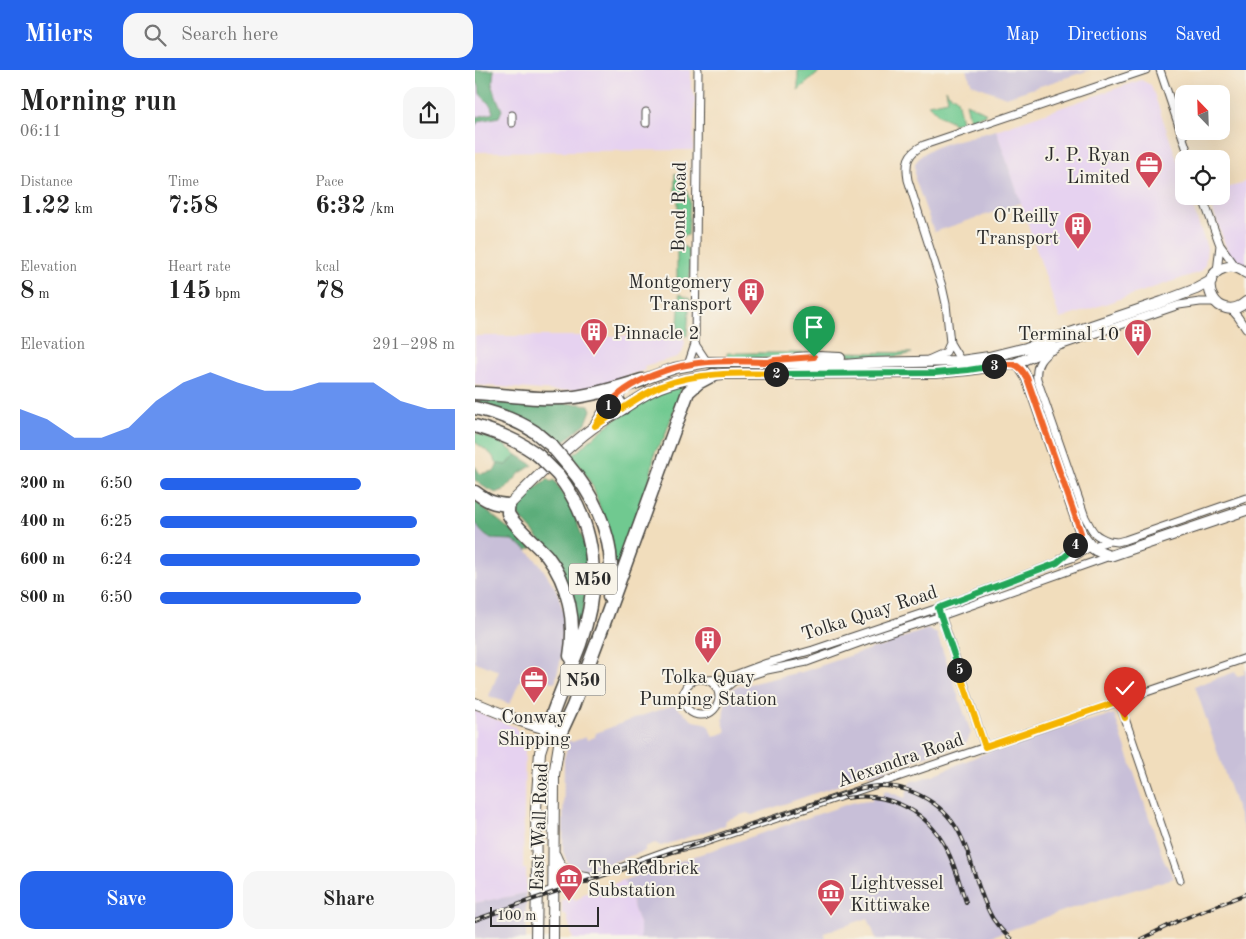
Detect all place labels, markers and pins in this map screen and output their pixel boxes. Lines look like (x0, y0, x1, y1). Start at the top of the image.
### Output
place label: J. P. Ryan Limited (1045, 147, 1130, 188)
office icon: J. P. Ryan Limited (1134, 150, 1164, 189)
place label: O'Reilly Transport (976, 208, 1059, 249)
building icon: O'Reilly Transport (1063, 211, 1093, 250)
place label: Montgomery Transport (628, 274, 732, 315)
building icon: Montgomery Transport (736, 277, 766, 316)
pin (793, 306, 835, 357)
building icon: Pinnacle 2 (579, 317, 609, 356)
building icon: Terminal 10 (1123, 318, 1153, 357)
place label: Pinnacle 2 (613, 325, 699, 344)
place label: Terminal 10 (1018, 326, 1119, 345)
pin: 3 (981, 354, 1007, 378)
pin: 2 (763, 362, 789, 386)
pin: 1 (595, 394, 621, 418)
pin: 4 (1063, 532, 1087, 558)
building icon: Tolka Quay Pumping Station (693, 625, 723, 664)
pin: 5 (947, 658, 971, 682)
office icon: Conway Shipping (519, 665, 549, 704)
pin (1104, 667, 1146, 718)
place label: Tolka Quay Pumping Station (639, 669, 777, 710)
place label: Conway Shipping (498, 709, 571, 750)
place label: The Redbrick Substation (588, 860, 699, 901)
museum icon: The Redbrick Substation (554, 863, 584, 902)
place label: Lightvessel Kittiwake (850, 875, 943, 916)
museum icon: Lightvessel Kittiwake (816, 878, 846, 917)

